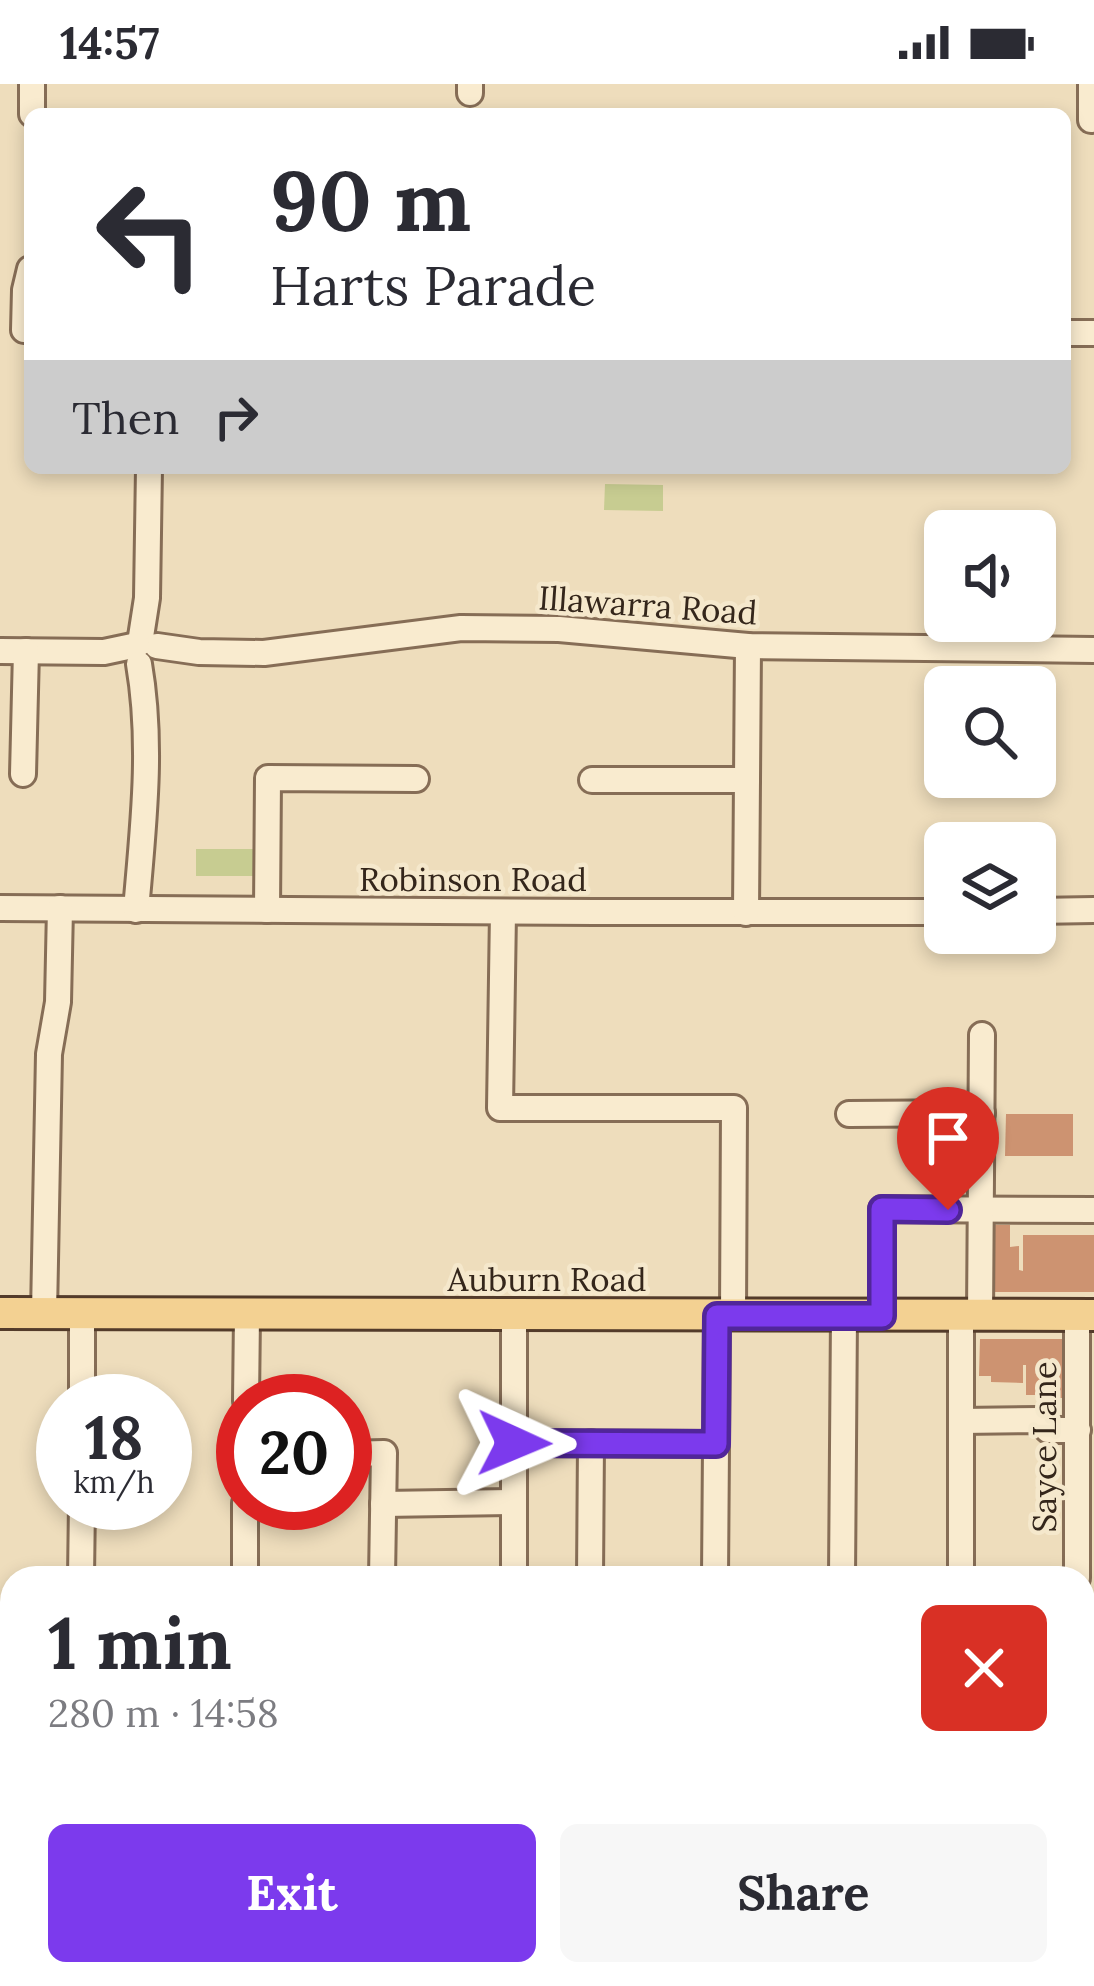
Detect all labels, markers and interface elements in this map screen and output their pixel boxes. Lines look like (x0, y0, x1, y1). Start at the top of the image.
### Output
text: 14:57 (60, 14, 160, 71)
text: 90 m (270, 146, 471, 254)
icon: left (72, 156, 228, 312)
text: Harts Parade (270, 251, 596, 320)
icon: right (203, 384, 269, 450)
text: Then (72, 389, 179, 446)
map controls (924, 510, 1056, 954)
button: sound (924, 510, 1056, 642)
street label: Illawarra Road (537, 576, 759, 634)
button: search (924, 666, 1056, 798)
button: layers (924, 822, 1056, 954)
street label: Robinson Road (359, 858, 587, 900)
pin (897, 1087, 999, 1210)
icon: arrive (915, 1105, 981, 1171)
street label: Auburn Road (447, 1258, 646, 1300)
street label: Sayce Lane (1023, 1361, 1065, 1533)
speed limit sign: 20 (216, 1374, 372, 1530)
position arrow (451, 1380, 577, 1506)
text: 18 (85, 1399, 143, 1475)
text: km/h (73, 1463, 155, 1501)
text: 1 min (48, 1597, 232, 1689)
button: close (921, 1605, 1047, 1731)
text: 280 m · 14:58 (48, 1688, 279, 1738)
button: Exit (48, 1824, 536, 1962)
button: Share (560, 1824, 1047, 1962)

